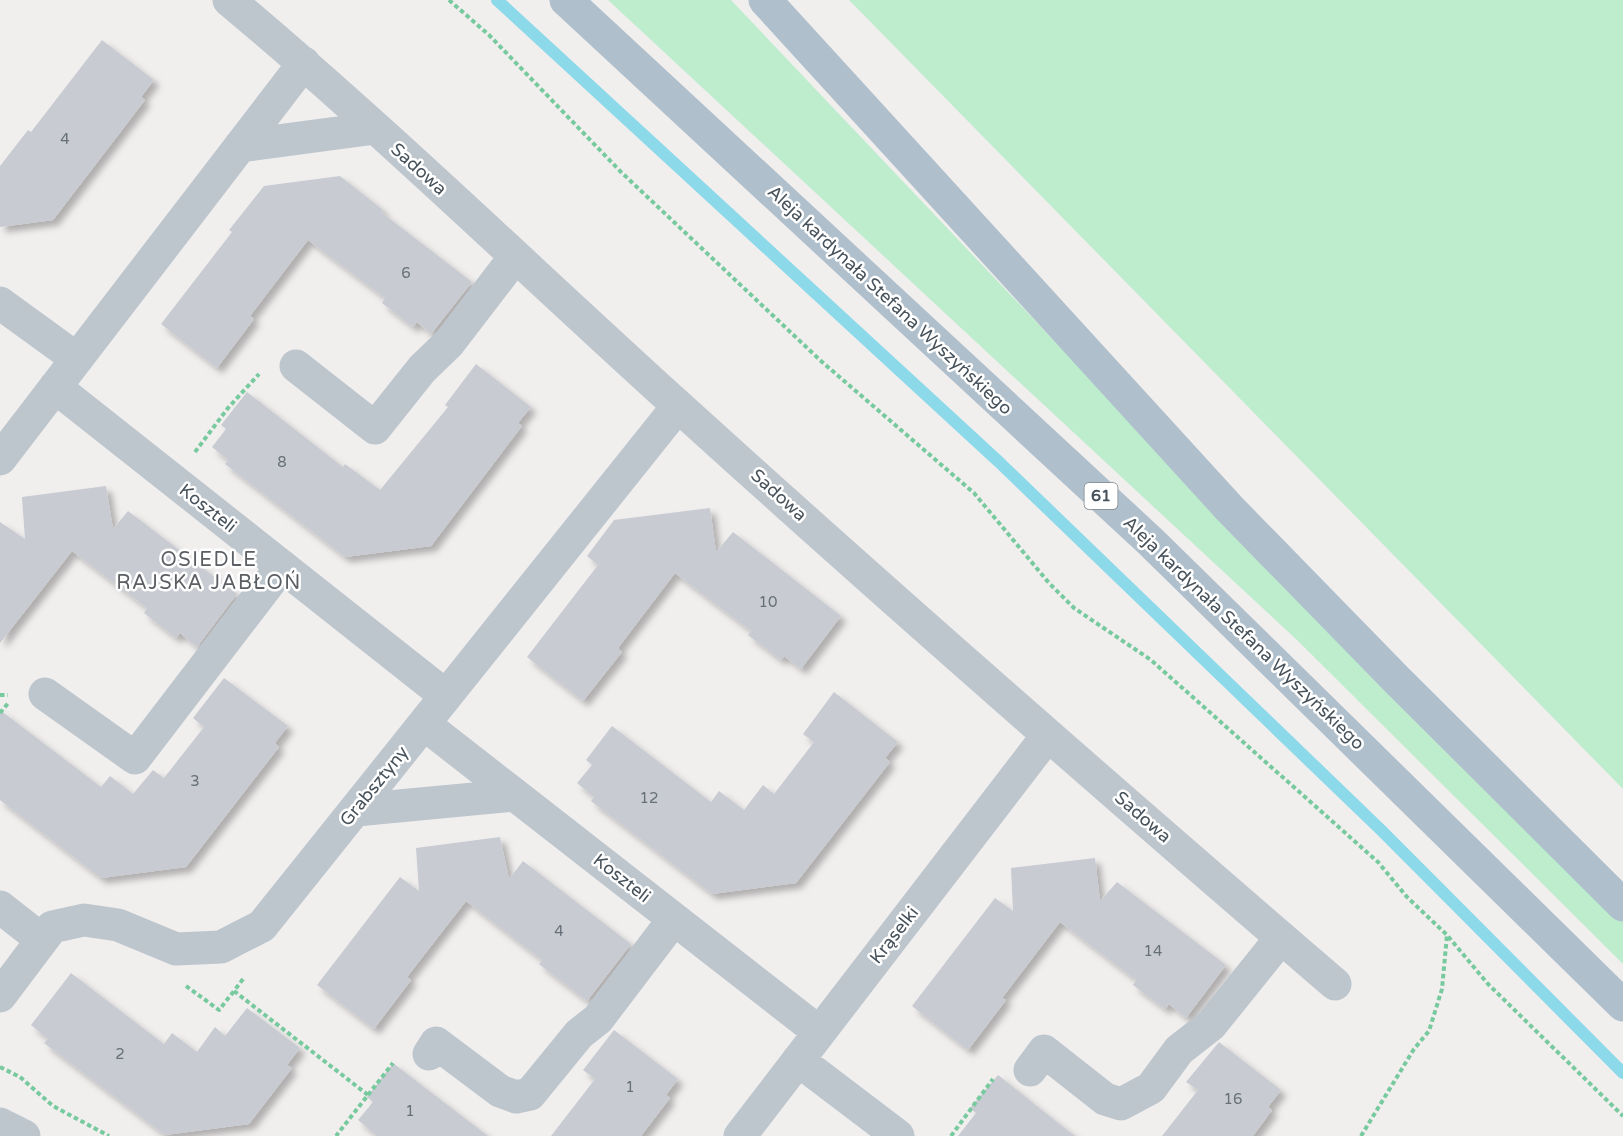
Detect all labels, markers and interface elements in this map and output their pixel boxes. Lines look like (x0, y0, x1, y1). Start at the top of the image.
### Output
house number: 4 (60, 130, 70, 148)
street label: Sadowa (387, 138, 451, 200)
street label: Aleja kardynała Stefana Wyszyńskiego (763, 181, 1017, 419)
house number: 6 (401, 264, 411, 282)
house number: 8 (277, 453, 287, 471)
street label: Sadowa (747, 464, 811, 526)
street label: Koszteli (175, 479, 241, 537)
road number: 61 (1084, 483, 1118, 509)
street label: Aleja kardynała Stefana Wyszyńskiego (1119, 512, 1369, 754)
district label: OSIEDLE RAJSKA JABŁOŃ (116, 548, 302, 595)
house number: 10 (759, 593, 777, 611)
street label: Grabsztyny (335, 741, 413, 830)
house number: 3 (190, 772, 200, 790)
street label: Sadowa (1110, 787, 1176, 847)
house number: 12 (640, 789, 658, 807)
street label: Koszteli (589, 849, 655, 907)
street label: Krąselki (865, 902, 923, 968)
house number: 4 (554, 922, 564, 940)
house number: 14 (1144, 942, 1162, 960)
house number: 2 (115, 1045, 125, 1063)
house number: 1 (625, 1078, 635, 1096)
house number: 16 (1224, 1090, 1242, 1108)
house number: 1 (405, 1102, 415, 1120)

